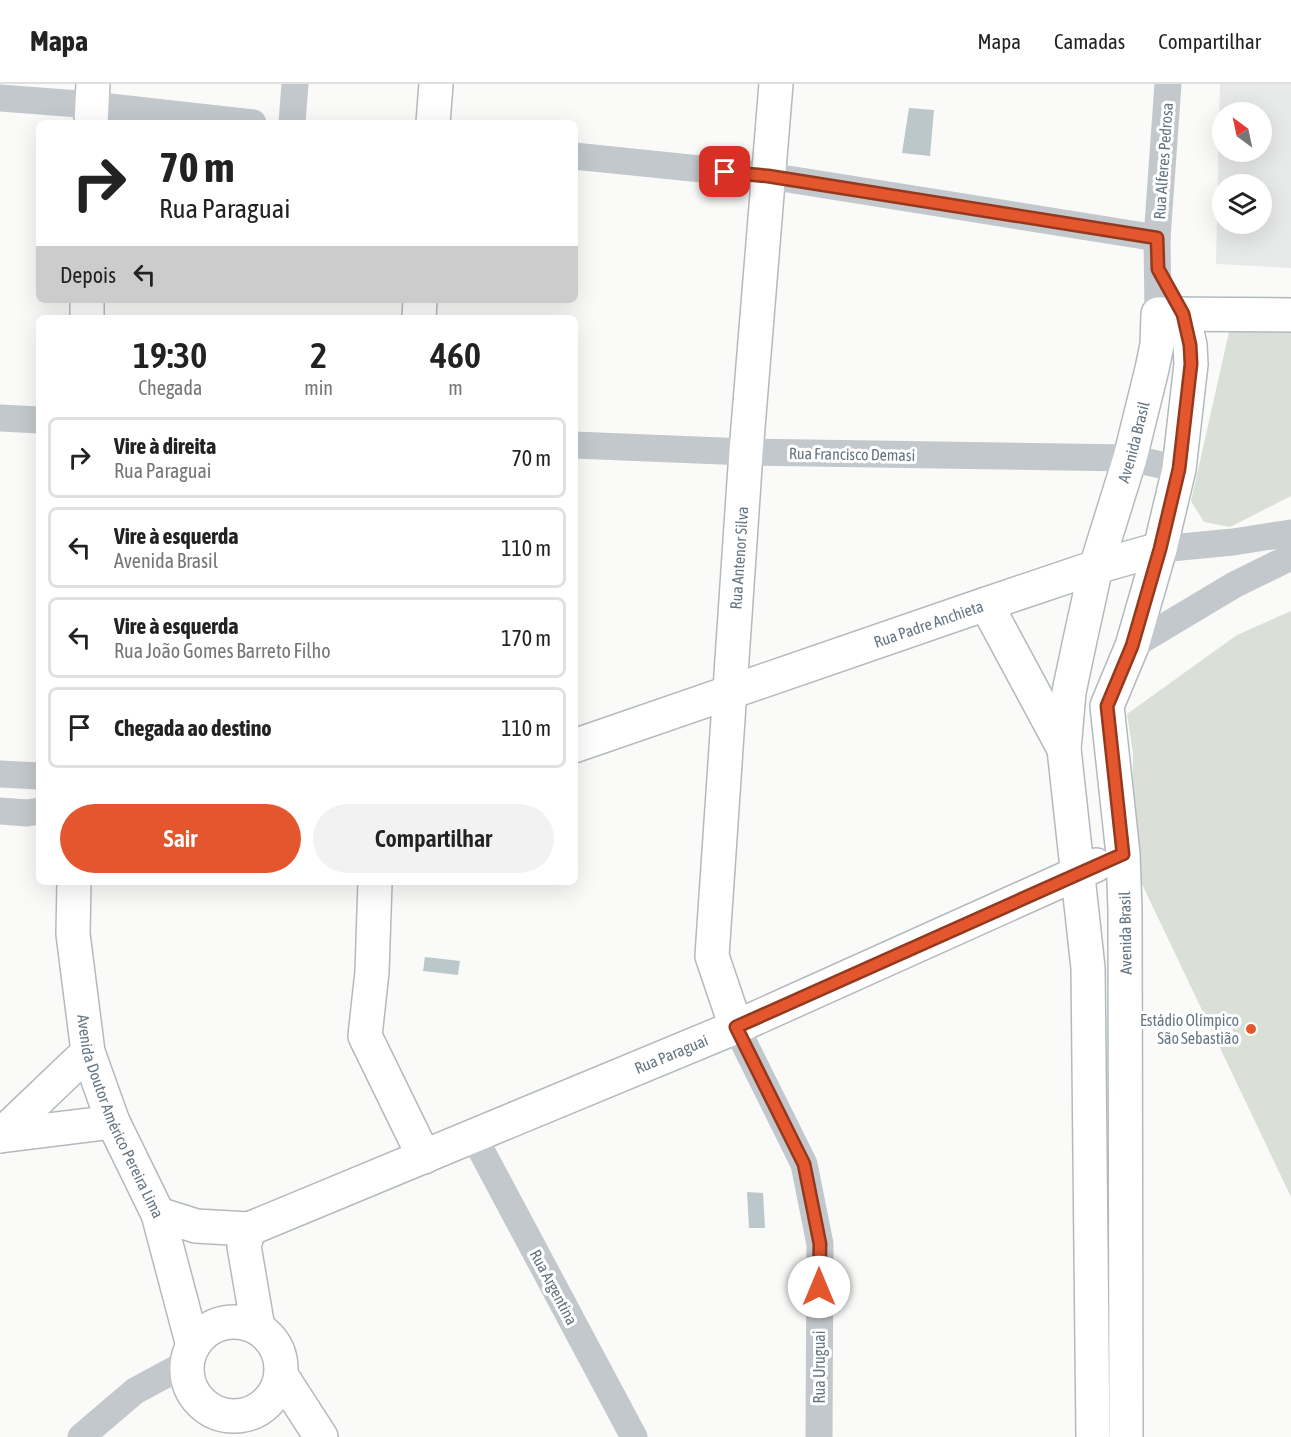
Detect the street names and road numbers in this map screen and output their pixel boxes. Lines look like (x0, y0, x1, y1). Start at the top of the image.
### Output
street label: Rua Alferes Pedrosa (1150, 102, 1176, 220)
street label: Avenida Brasil (1114, 399, 1153, 485)
street label: Rua Francisco Demasi (789, 444, 915, 464)
street label: Rua Antenor Silva (726, 506, 751, 610)
street label: Rua Padre Anchieta (871, 597, 986, 651)
street label: Avenida Brasil (1115, 890, 1135, 975)
street label: Avenida Doutor Américo Pereira Lima (74, 1013, 167, 1221)
street label: Rua Paraguai (632, 1031, 711, 1077)
street label: Rua Argentina (526, 1246, 581, 1328)
street label: Rua Uruguai (810, 1331, 829, 1403)

